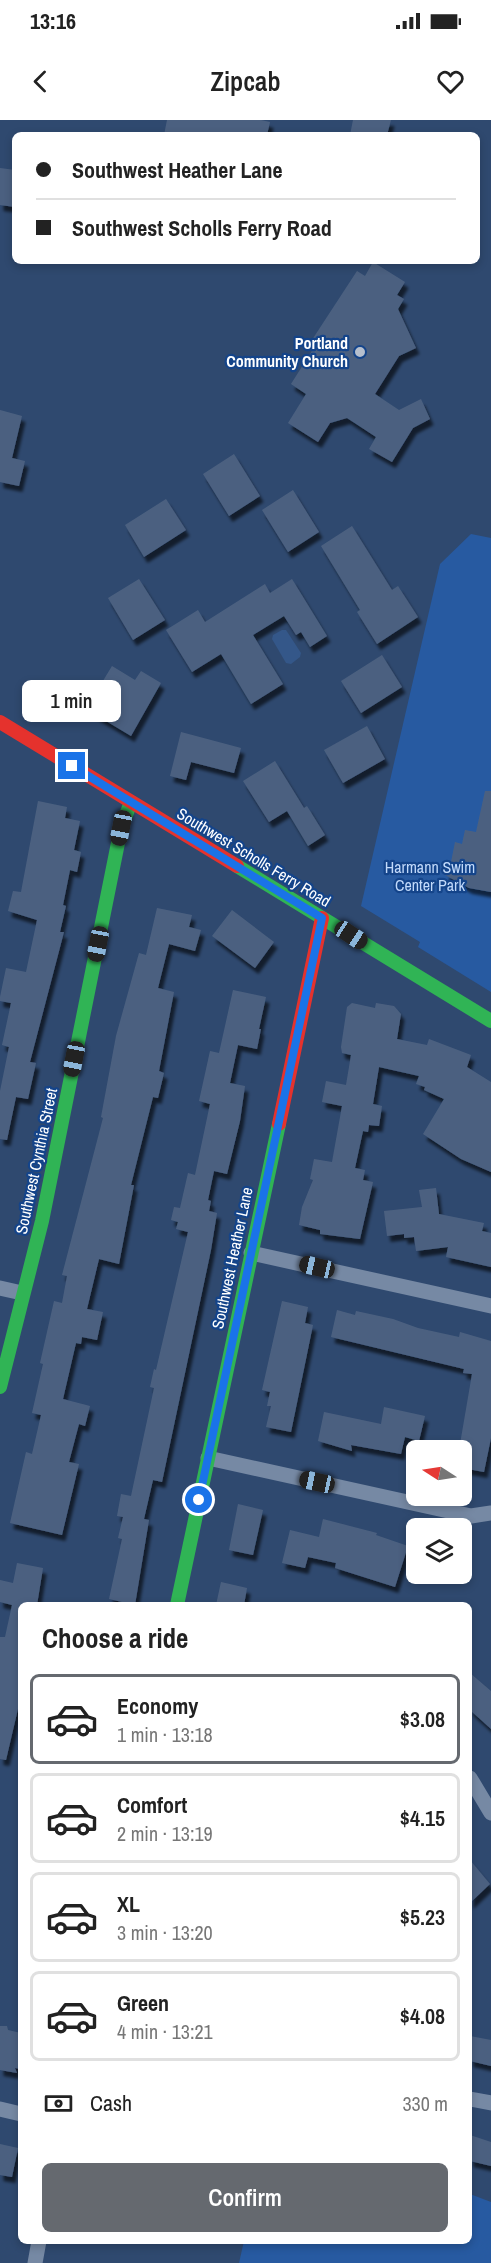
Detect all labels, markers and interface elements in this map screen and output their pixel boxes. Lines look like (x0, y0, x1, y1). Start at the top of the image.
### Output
text: 13:16 (30, 6, 76, 36)
text: Zipcab (210, 63, 281, 99)
icon: back (24, 65, 57, 98)
icon: heart (434, 65, 467, 98)
text: Southwest Heather Lane (72, 155, 283, 185)
text: Southwest Scholls Ferry Road (72, 213, 332, 243)
place label: Portland Community Church (226, 332, 348, 372)
marker: Portland Community Church (353, 345, 367, 359)
callout: 1 min (22, 679, 122, 721)
text: 1 min (50, 687, 93, 714)
route end (58, 752, 85, 779)
street label: Southwest Scholls Ferry Road (173, 802, 335, 912)
car (109, 809, 133, 847)
park label: Harmann Swim Center Park (385, 856, 475, 896)
car (331, 918, 371, 952)
car (86, 925, 110, 963)
car (62, 1040, 86, 1078)
street label: Southwest Cynthia Street (10, 1086, 62, 1236)
street label: Southwest Heather Lane (206, 1185, 258, 1331)
car (297, 1254, 337, 1280)
north arrow (406, 1440, 472, 1506)
map controls (406, 1440, 472, 1584)
car (298, 1469, 336, 1495)
route start (185, 1486, 212, 1513)
button: layers (406, 1518, 472, 1584)
text: Choose a ride (42, 1620, 188, 1656)
text: Economy (117, 1691, 198, 1721)
icon: car (45, 1692, 99, 1746)
text: $3.08 (400, 1704, 445, 1734)
text: 1 min · 13:18 (117, 1721, 213, 1748)
text: Comfort (117, 1790, 187, 1820)
icon: car (45, 1791, 99, 1845)
text: $4.15 (400, 1803, 445, 1833)
text: 2 min · 13:19 (117, 1820, 213, 1847)
text: XL (117, 1889, 140, 1919)
icon: car (45, 1890, 99, 1944)
text: $5.23 (400, 1902, 445, 1932)
text: 3 min · 13:20 (117, 1919, 213, 1946)
text: Green (117, 1988, 169, 2018)
icon: car (45, 1989, 99, 2043)
text: $4.08 (400, 2001, 445, 2031)
text: 4 min · 13:21 (117, 2018, 213, 2045)
icon: cash (42, 2087, 75, 2120)
text: Cash (90, 2088, 132, 2118)
text: 330 m (402, 2090, 448, 2117)
button: Confirm (42, 2163, 448, 2232)

